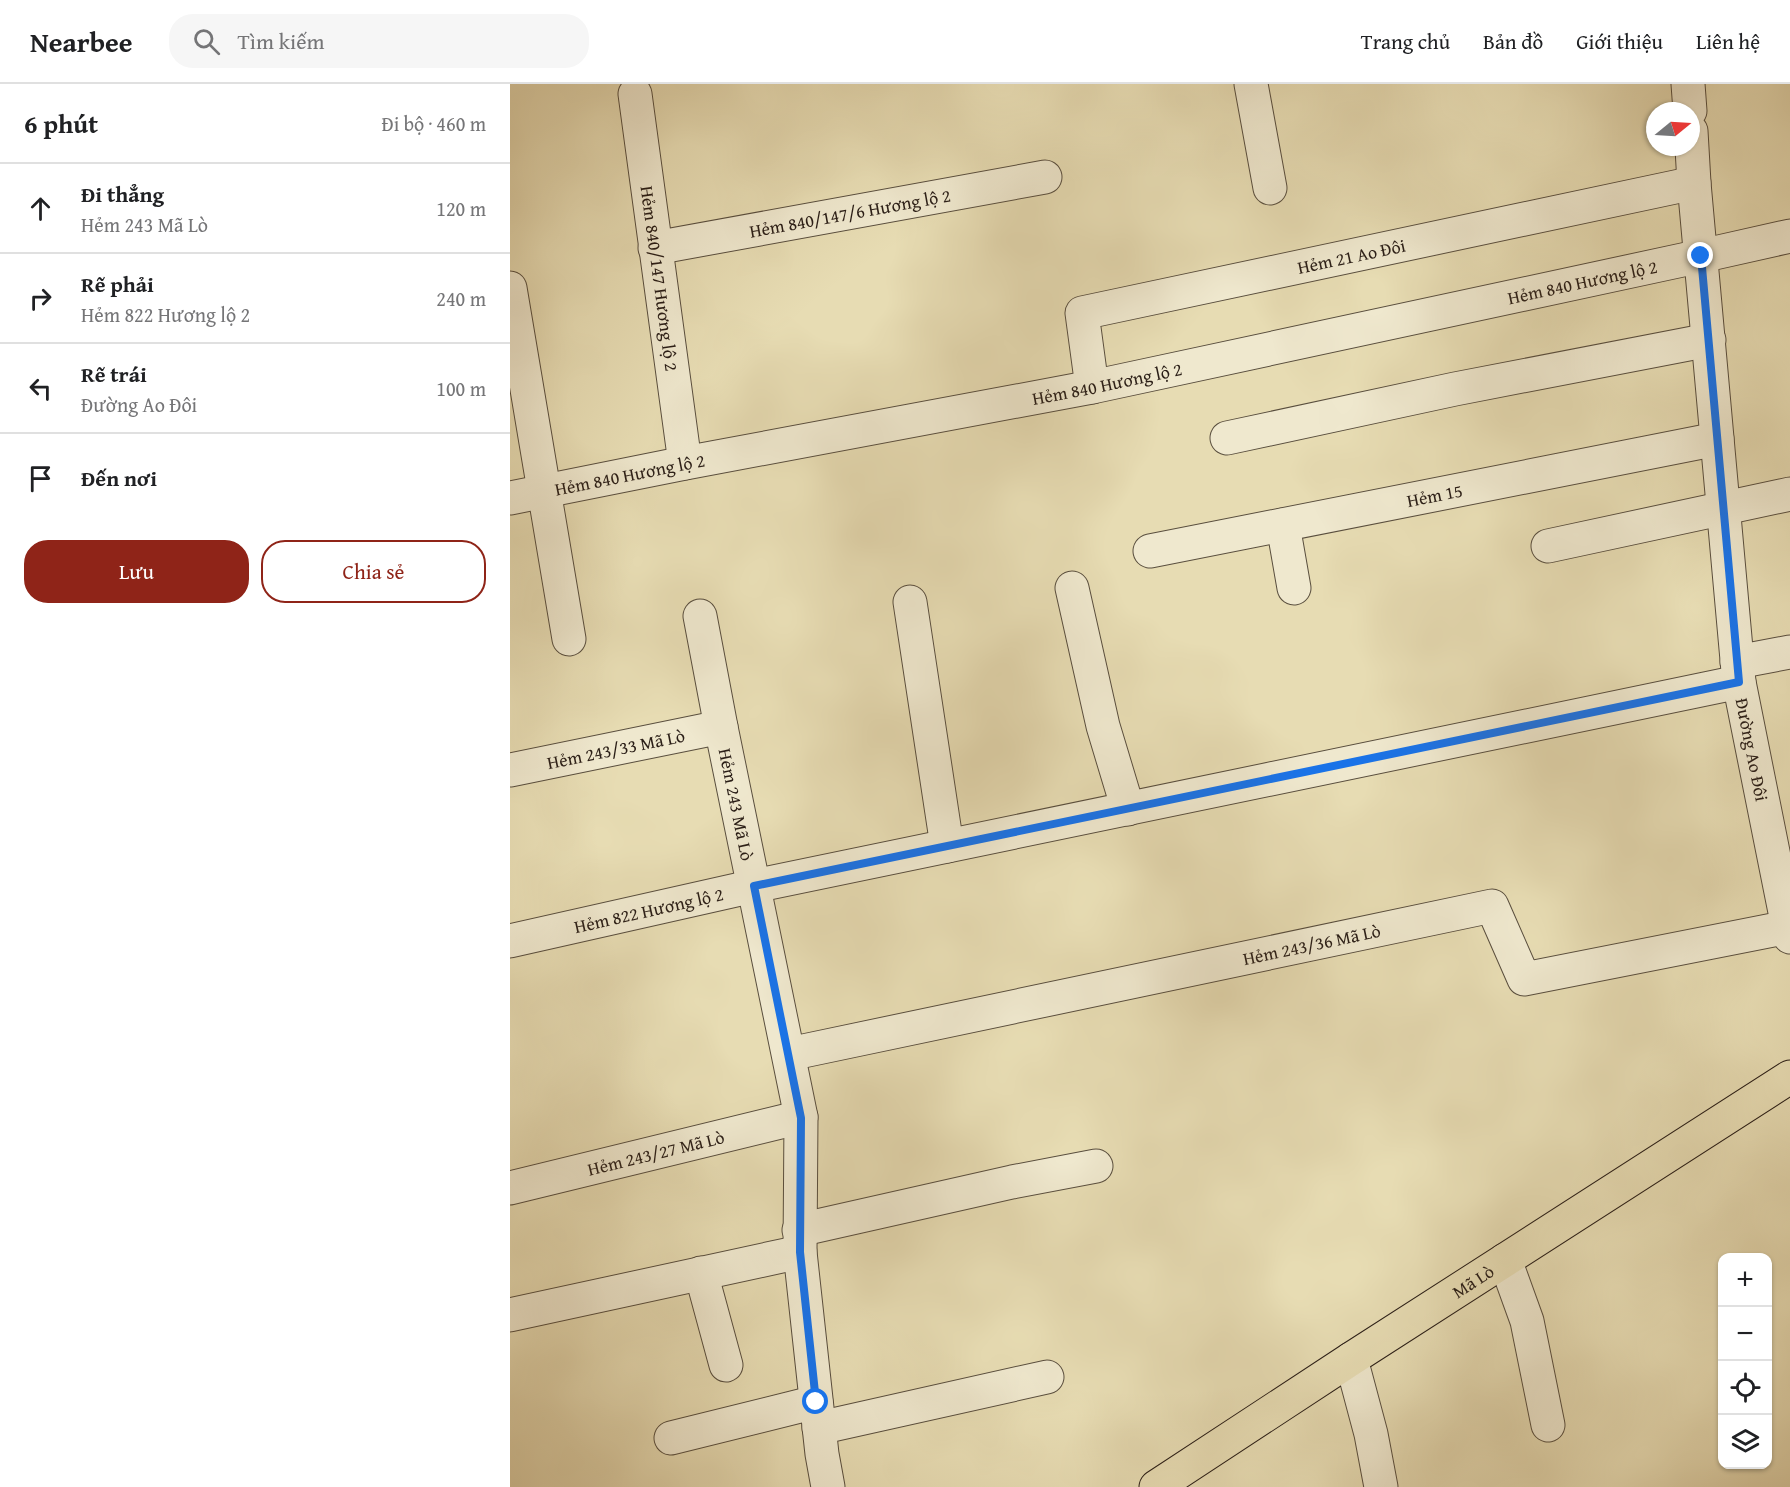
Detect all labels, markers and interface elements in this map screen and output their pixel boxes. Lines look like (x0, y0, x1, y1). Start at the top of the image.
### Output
search box (169, 14, 589, 68)
text: Nearbee (30, 21, 133, 62)
icon: search (190, 25, 223, 58)
text: Tìm kiếm (238, 25, 324, 57)
text: Trang chủ (1361, 26, 1450, 57)
text: Bản đồ (1483, 26, 1543, 57)
text: Giới thiệu (1576, 26, 1663, 57)
text: Liên hệ (1696, 26, 1760, 57)
north arrow (1646, 102, 1700, 156)
text: 6 phút (24, 104, 98, 143)
text: Đi bộ · 460 m (382, 109, 486, 138)
text: Đi thẳng (81, 178, 164, 210)
street label: Hẻm 840/147/6 Hương lộ 2 (747, 181, 953, 244)
street label: Hẻm 840/147 Hương lộ 2 (634, 184, 686, 373)
icon: ahead (24, 192, 57, 225)
text: 120 m (436, 194, 486, 223)
text: Hẻm 243 Mã Lò (81, 210, 208, 239)
street label: Hẻm 21 Ao Đôi (1295, 231, 1408, 280)
route end (1687, 242, 1713, 268)
street label: Hẻm 840 Hương lộ 2 (1505, 252, 1660, 311)
text: Rẽ phải (81, 268, 154, 300)
icon: right (24, 282, 57, 315)
text: 240 m (436, 284, 486, 313)
text: Hẻm 822 Hương lộ 2 (81, 300, 250, 329)
street label: Hẻm 840 Hương lộ 2 (1030, 355, 1184, 411)
text: Rẽ trái (81, 358, 147, 390)
icon: left (24, 372, 57, 405)
text: 100 m (436, 374, 486, 403)
text: Đường Ao Đôi (81, 390, 197, 419)
street label: Hẻm 840 Hương lộ 2 (552, 446, 707, 502)
icon: arrive (24, 462, 57, 495)
text: Đến nơi (81, 462, 157, 494)
street label: Hẻm 15 (1404, 476, 1465, 514)
button: Lưu (24, 540, 249, 603)
button: Chia sẻ (261, 540, 486, 603)
street label: Đường Ao Đôi (1729, 696, 1776, 804)
street label: Hẻm 243/33 Mã Lò (544, 721, 687, 776)
street label: Hẻm 243 Mã Lò (712, 746, 762, 863)
street label: Hẻm 822 Hương lộ 2 (571, 880, 726, 940)
street label: Hẻm 243/36 Mã Lò (1240, 916, 1383, 972)
street label: Hẻm 243/27 Mã Lò (584, 1123, 727, 1182)
map controls (1718, 1253, 1772, 1469)
button: + (1718, 1253, 1772, 1307)
street label: Mã Lò (1446, 1257, 1499, 1304)
button: − (1718, 1307, 1772, 1361)
button: locate (1718, 1361, 1772, 1415)
route start (802, 1388, 828, 1414)
button: layers (1718, 1415, 1772, 1469)

